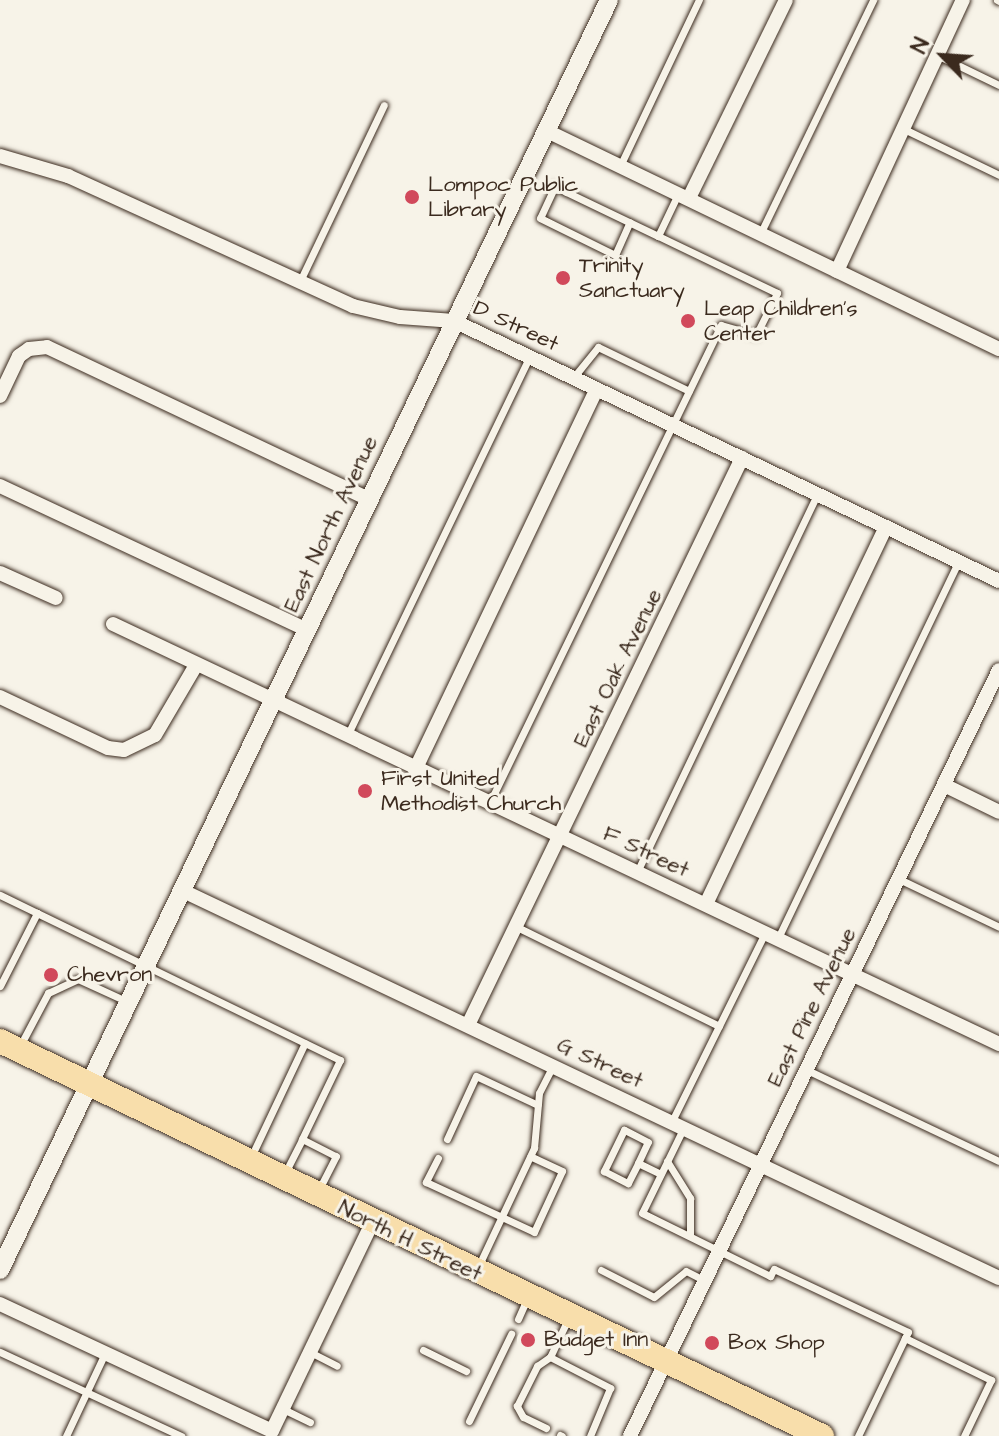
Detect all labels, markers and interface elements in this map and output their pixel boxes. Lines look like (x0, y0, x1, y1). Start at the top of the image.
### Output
north arrow (903, 16, 983, 96)
text: N (904, 33, 938, 58)
place label: Lompoc Public Library (428, 171, 578, 222)
marker: Lompoc Public Library (403, 188, 421, 206)
place label: Trinity Sanctuary (579, 252, 685, 304)
marker: Trinity Sanctuary (554, 269, 572, 287)
street label: D Street (469, 295, 563, 357)
place label: Leap Children's Center (704, 295, 858, 346)
marker: Leap Children's Center (679, 312, 697, 330)
street label: East North Avenue (279, 432, 383, 616)
street label: East Oak Avenue (568, 585, 668, 751)
place label: First United Methodist Church (381, 765, 561, 816)
marker: First United Methodist Church (356, 782, 374, 800)
street label: F Street (599, 821, 693, 883)
street label: East Pine Avenue (762, 923, 862, 1091)
place label: Chevron (67, 962, 152, 988)
marker: Chevron (42, 966, 60, 984)
street label: G Street (553, 1032, 647, 1094)
street label: North H Street (334, 1195, 486, 1287)
place label: Budget Inn (544, 1327, 648, 1353)
place label: Box Shop (728, 1330, 825, 1356)
marker: Budget Inn (519, 1331, 537, 1349)
marker: Box Shop (703, 1334, 721, 1352)

